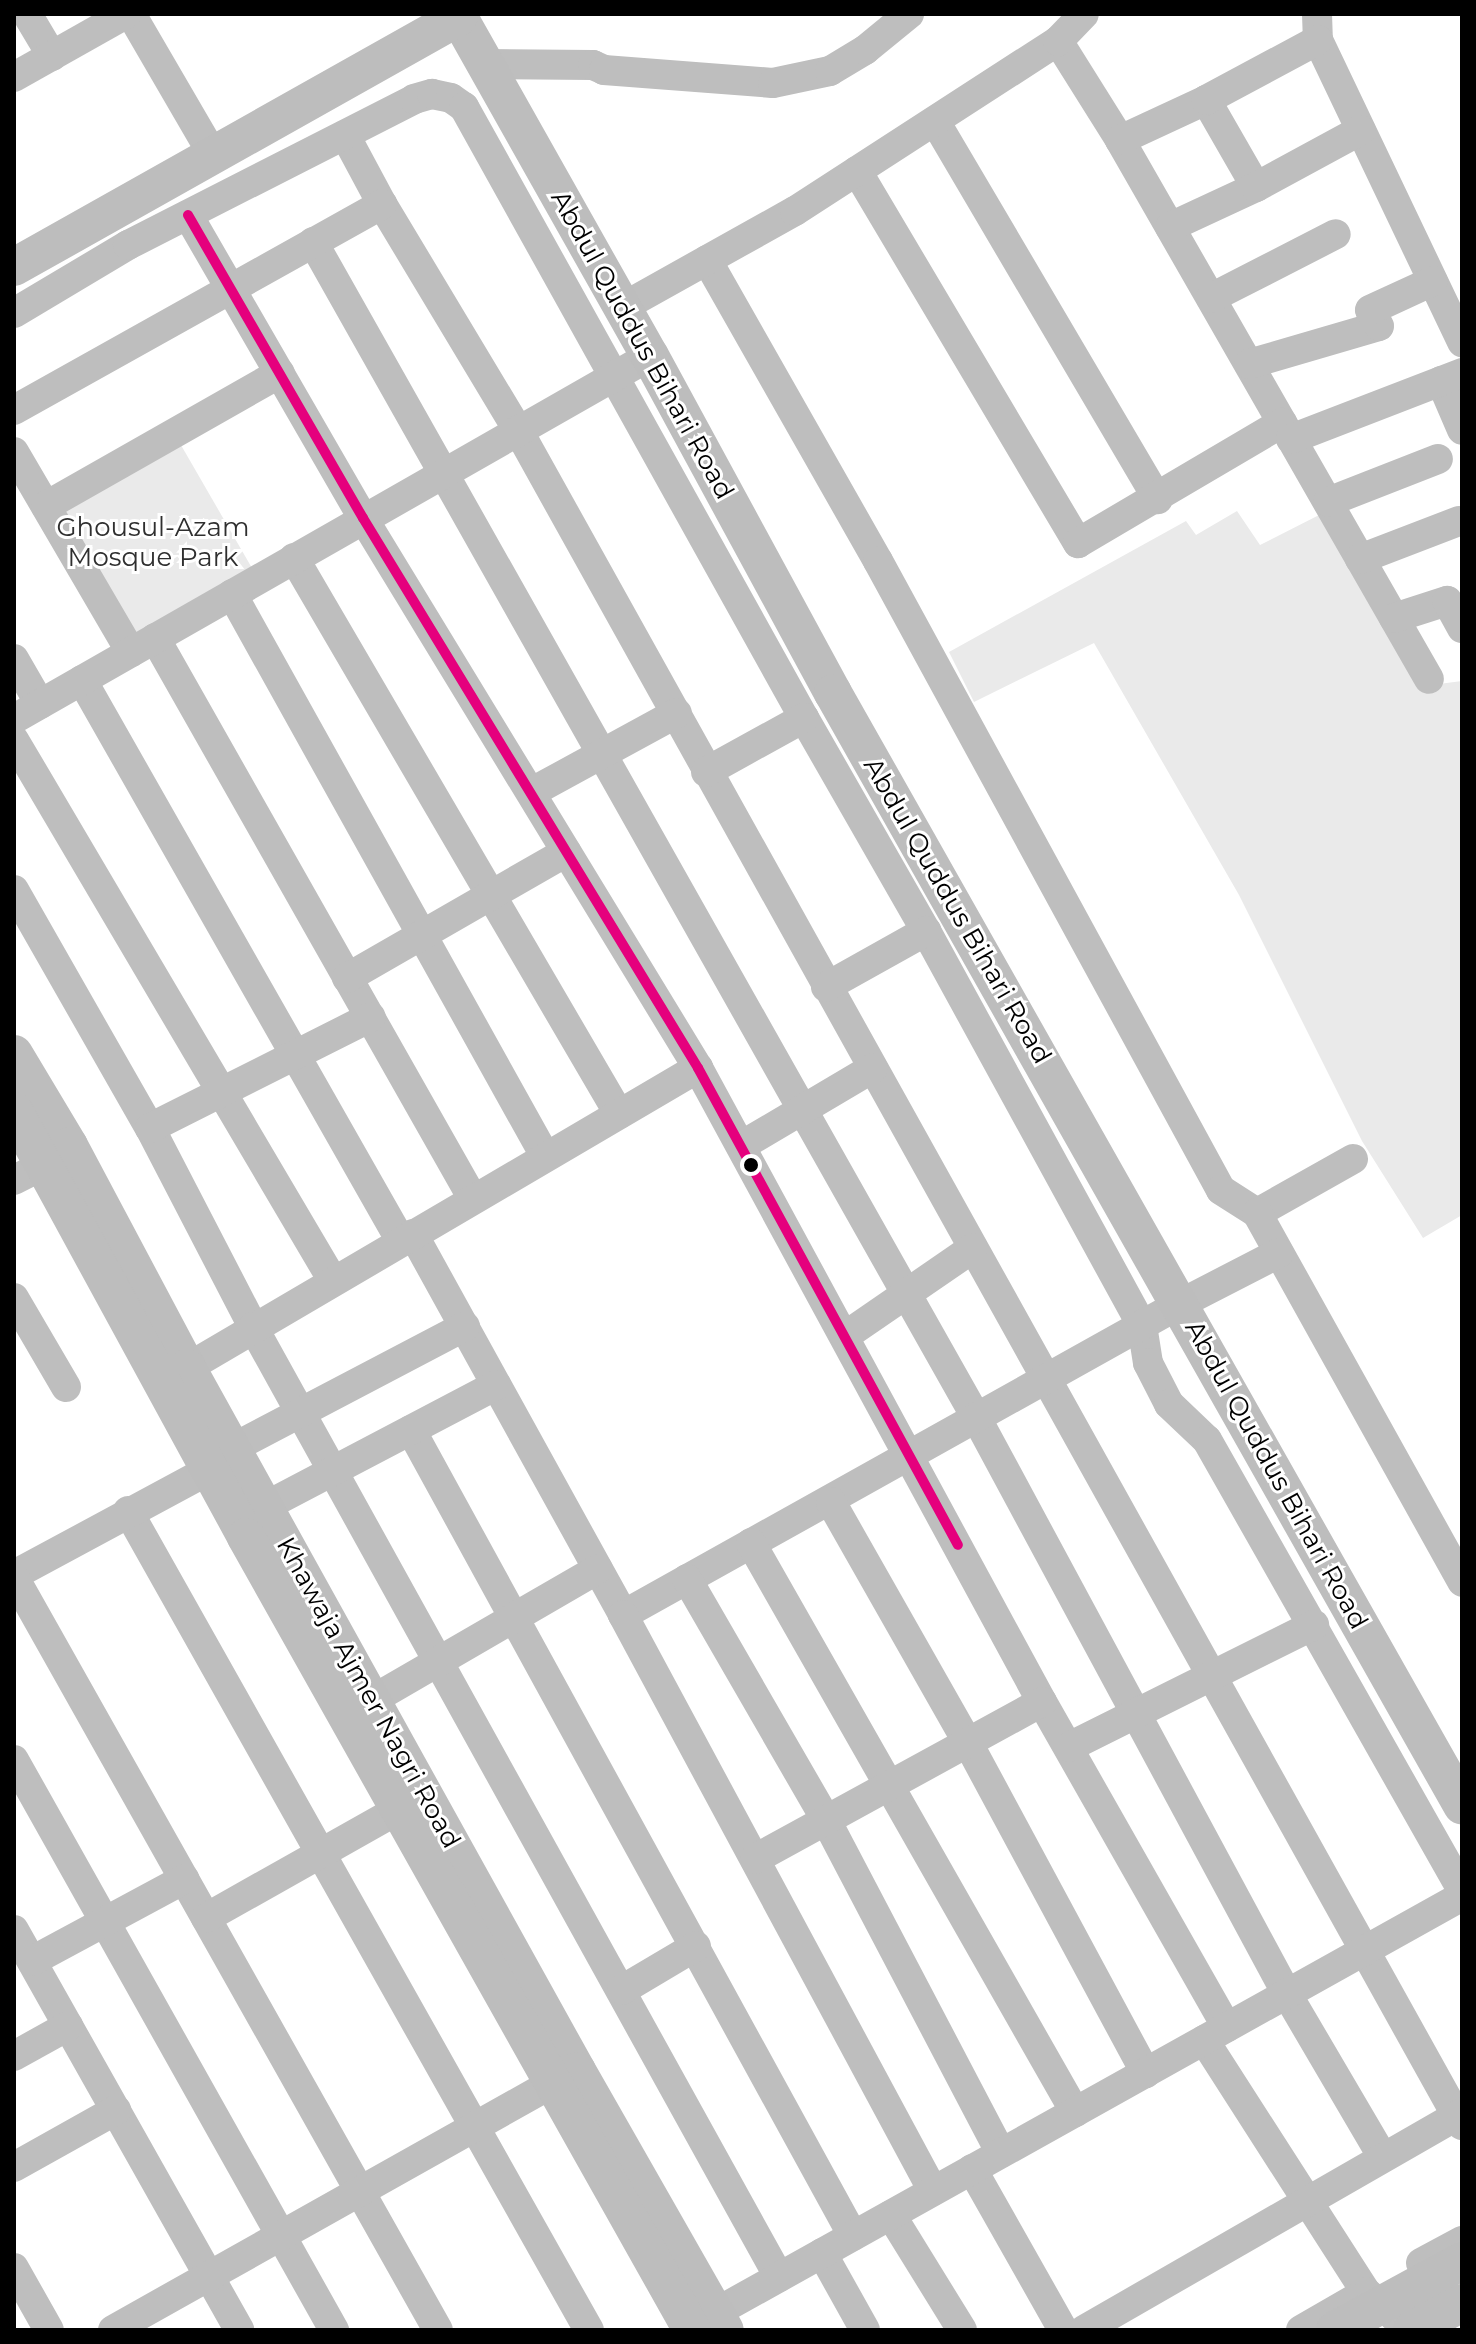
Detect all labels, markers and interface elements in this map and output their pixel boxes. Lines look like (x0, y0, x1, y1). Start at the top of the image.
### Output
street label: Abdul Quddus Bihari Road (544, 185, 740, 505)
park label: Ghousul-Azam Mosque Park (57, 512, 249, 574)
street label: Abdul Quddus Bihari Road (856, 752, 1058, 1070)
unlabelled marker (743, 1157, 759, 1173)
street label: Abdul Quddus Bihari Road (1178, 1315, 1374, 1635)
street label: Khawaja Ajmer Nagri Road (269, 1532, 467, 1854)

